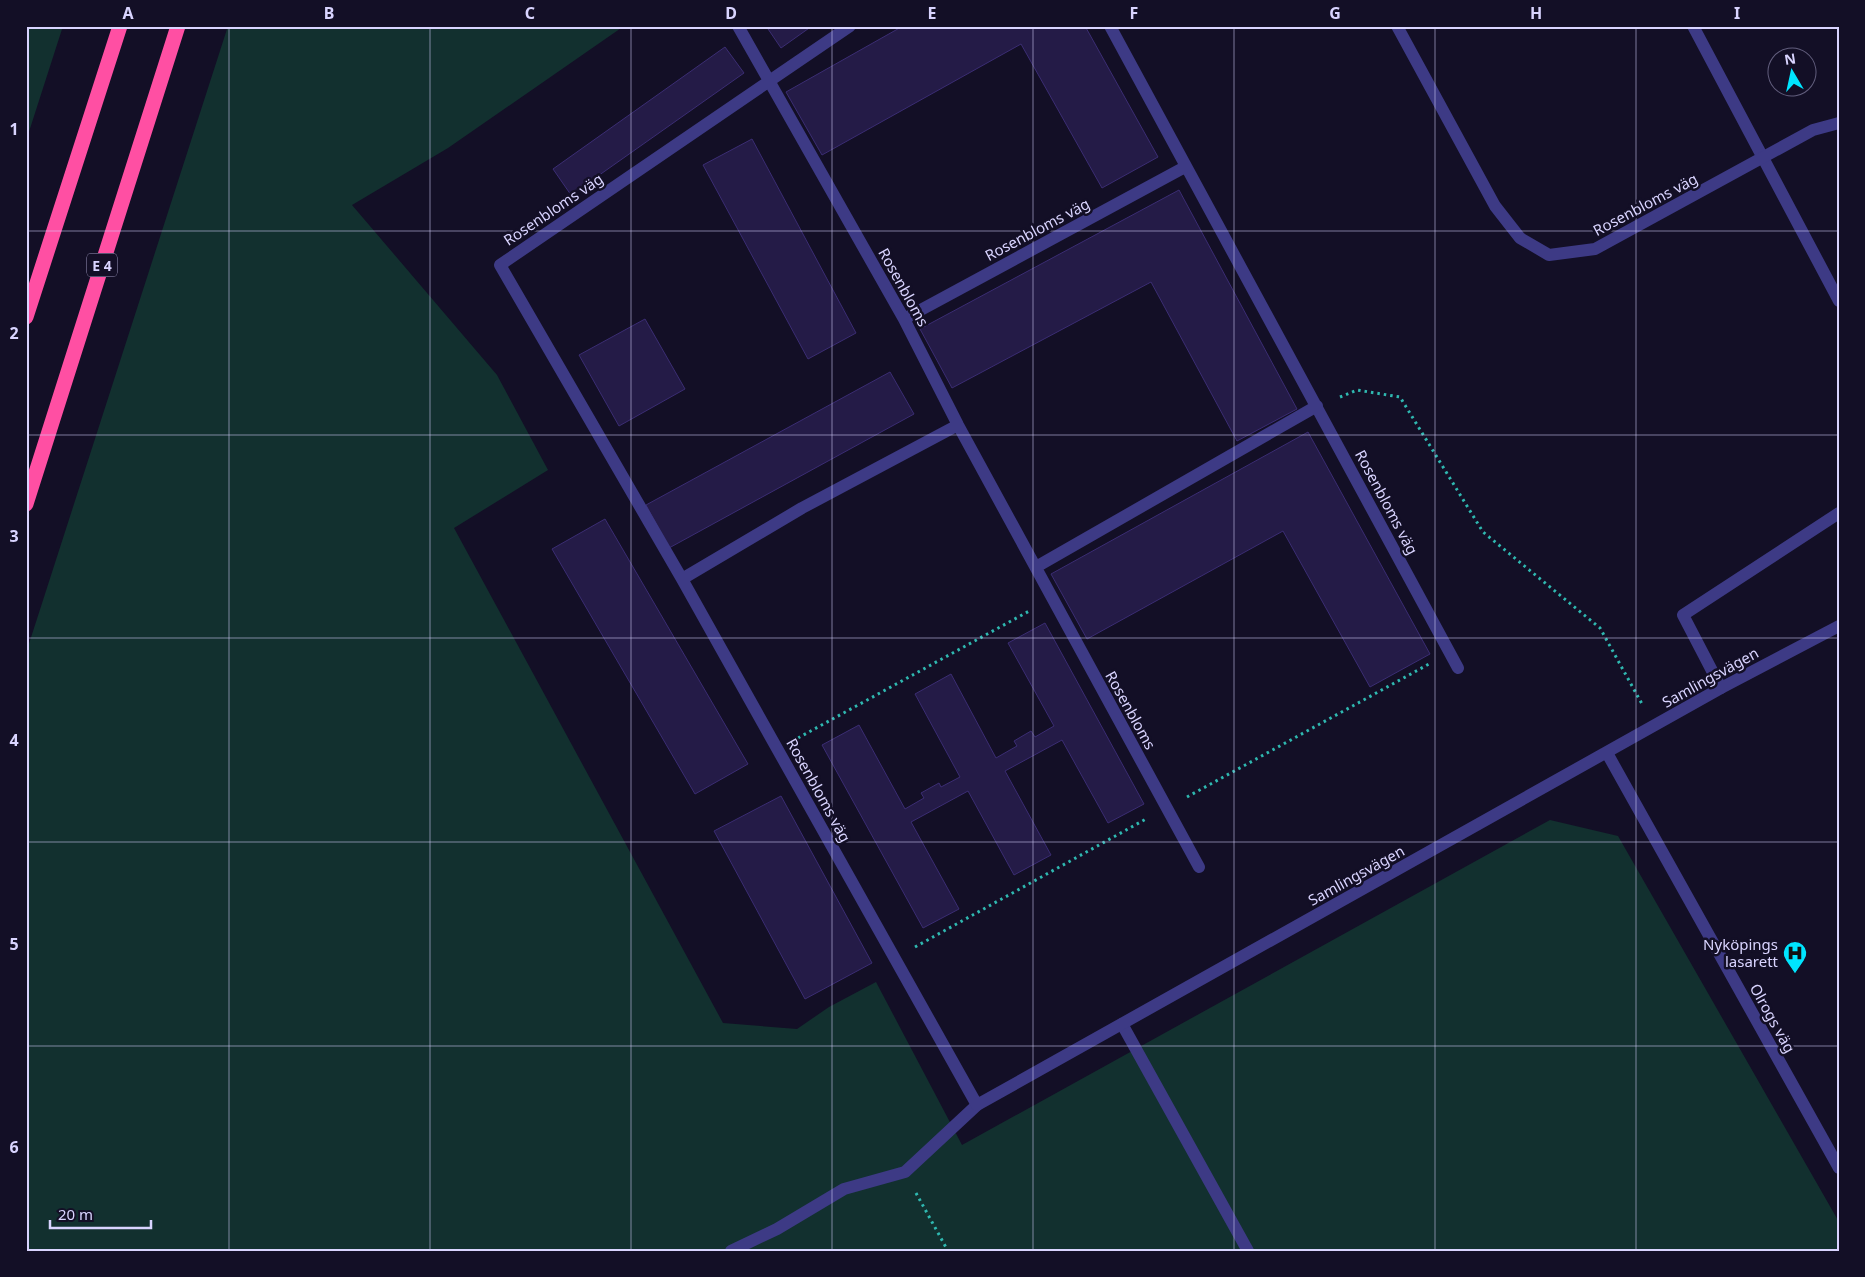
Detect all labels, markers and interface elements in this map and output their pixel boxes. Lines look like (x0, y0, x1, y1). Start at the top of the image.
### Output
text: A (122, 2, 134, 24)
text: B (324, 2, 334, 24)
text: C (525, 2, 535, 24)
text: D (725, 2, 737, 24)
text: E (928, 2, 937, 24)
text: F (1130, 2, 1138, 24)
text: G (1329, 2, 1341, 24)
text: H (1530, 2, 1542, 24)
text: I (1734, 2, 1740, 24)
north arrow (1768, 48, 1818, 98)
text: N (1783, 48, 1797, 69)
text: 1 (9, 118, 19, 140)
street label: Rosenbloms väg (499, 168, 607, 250)
street label: Rosenbloms väg (1589, 168, 1701, 240)
street label: Rosenbloms väg (981, 193, 1093, 265)
street label: Rosenbloms (874, 244, 934, 330)
road number: E 4 (87, 254, 117, 276)
text: 2 (9, 322, 19, 344)
street label: Rosenbloms väg (1351, 446, 1423, 558)
text: 3 (9, 525, 19, 547)
street label: Samlingsvägen (1658, 642, 1762, 712)
street label: Rosenbloms (1101, 667, 1161, 753)
text: 4 (9, 729, 19, 751)
street label: Rosenbloms väg (782, 734, 856, 846)
street label: Samlingsvägen (1304, 840, 1408, 910)
text: 5 (9, 933, 19, 955)
place label: Nyköpings lasarett (1703, 934, 1779, 971)
hospital icon: Nyköpings lasarett (1782, 940, 1808, 974)
street label: Olrogs väg (1746, 980, 1800, 1056)
text: 6 (9, 1136, 19, 1158)
scale bar (50, 1197, 151, 1229)
text: 20 m (58, 1204, 93, 1224)

